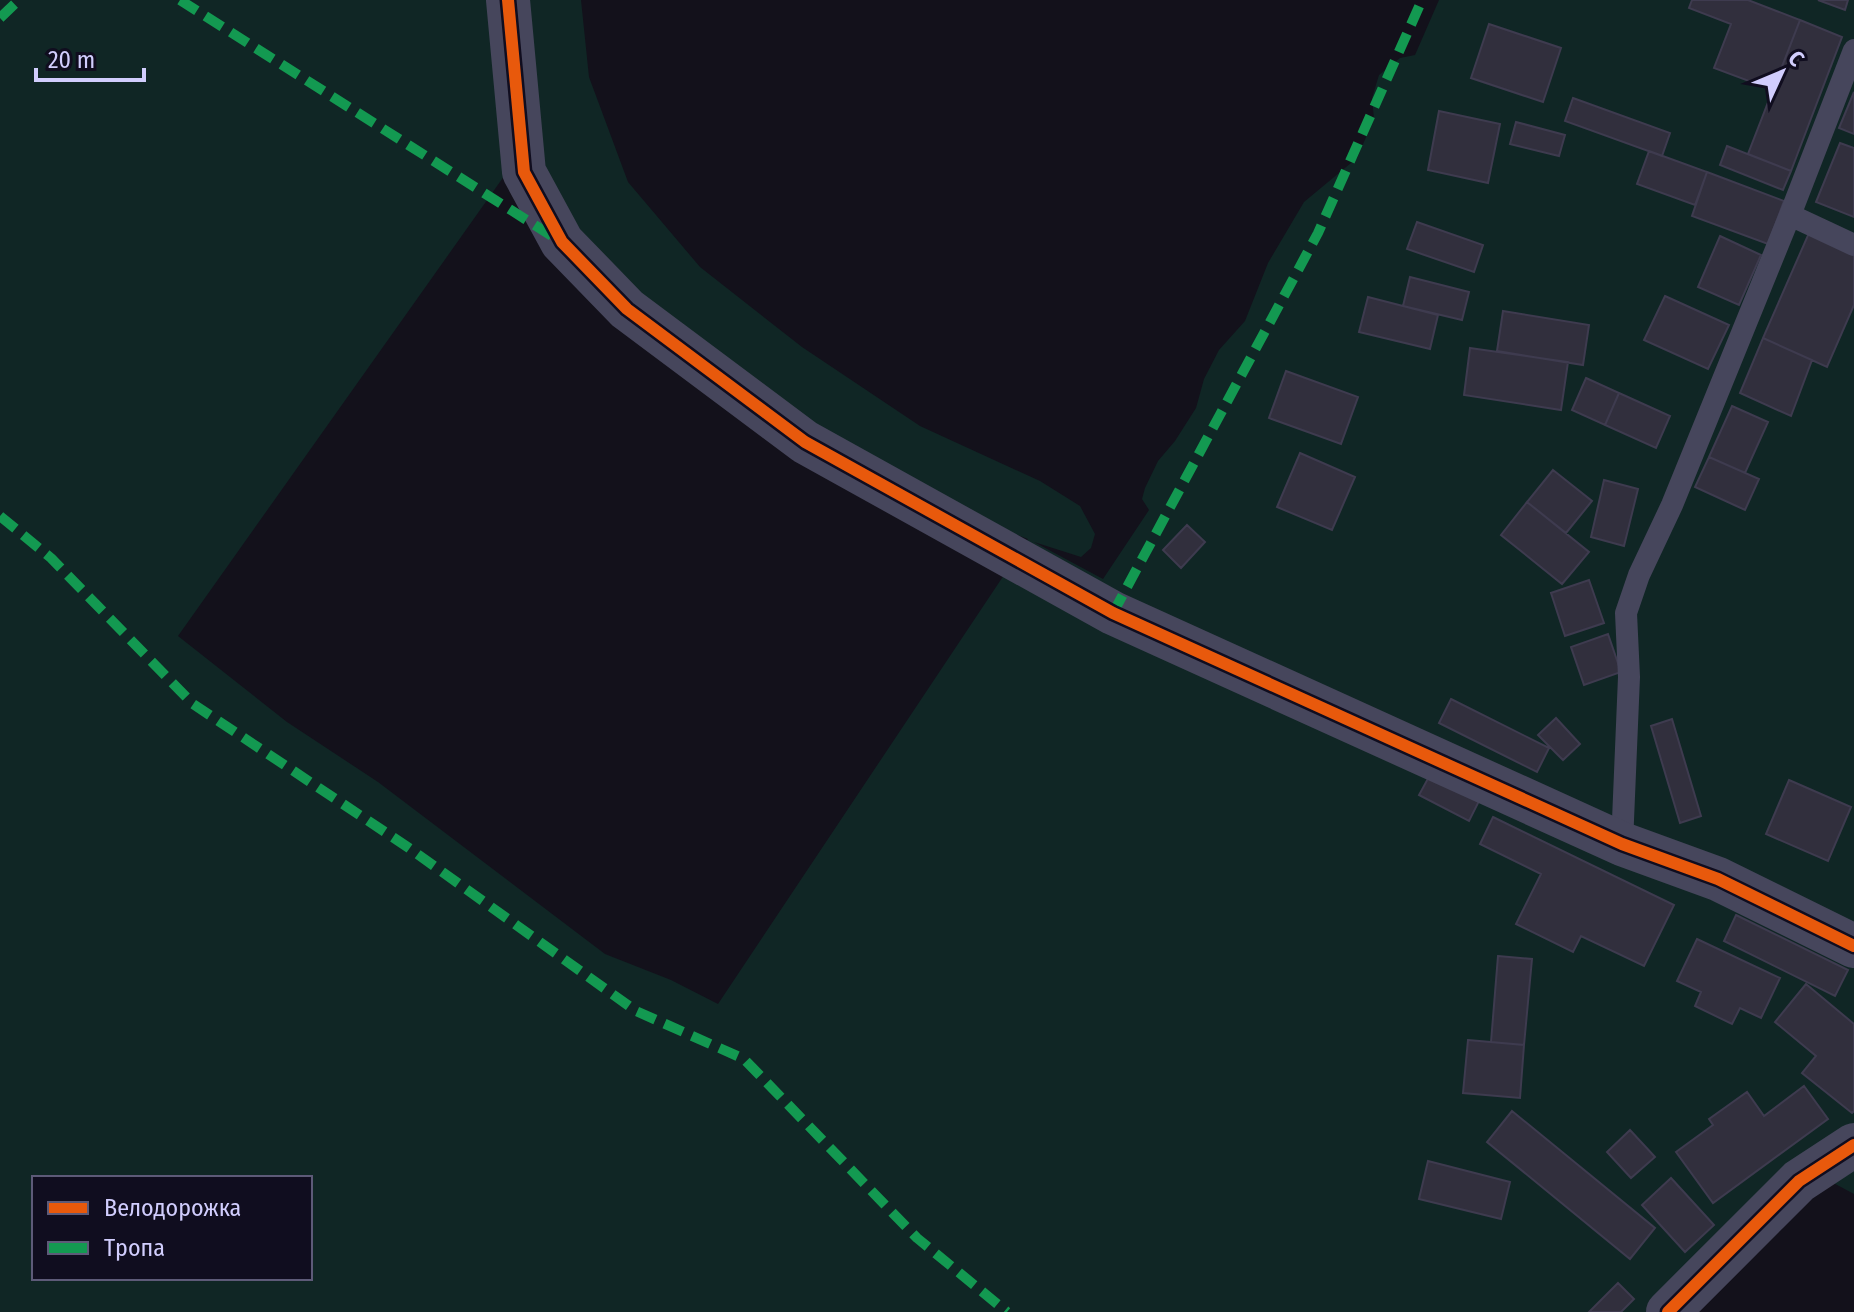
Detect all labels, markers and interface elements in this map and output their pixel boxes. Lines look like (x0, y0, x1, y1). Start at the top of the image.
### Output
scale bar (36, 32, 144, 82)
north arrow (1742, 32, 1822, 112)
text: С (1782, 45, 1810, 72)
text: 20 m (48, 46, 95, 74)
legend (32, 1176, 312, 1280)
text: Велодорожка (104, 1194, 241, 1222)
text: Тропа (104, 1234, 165, 1262)

